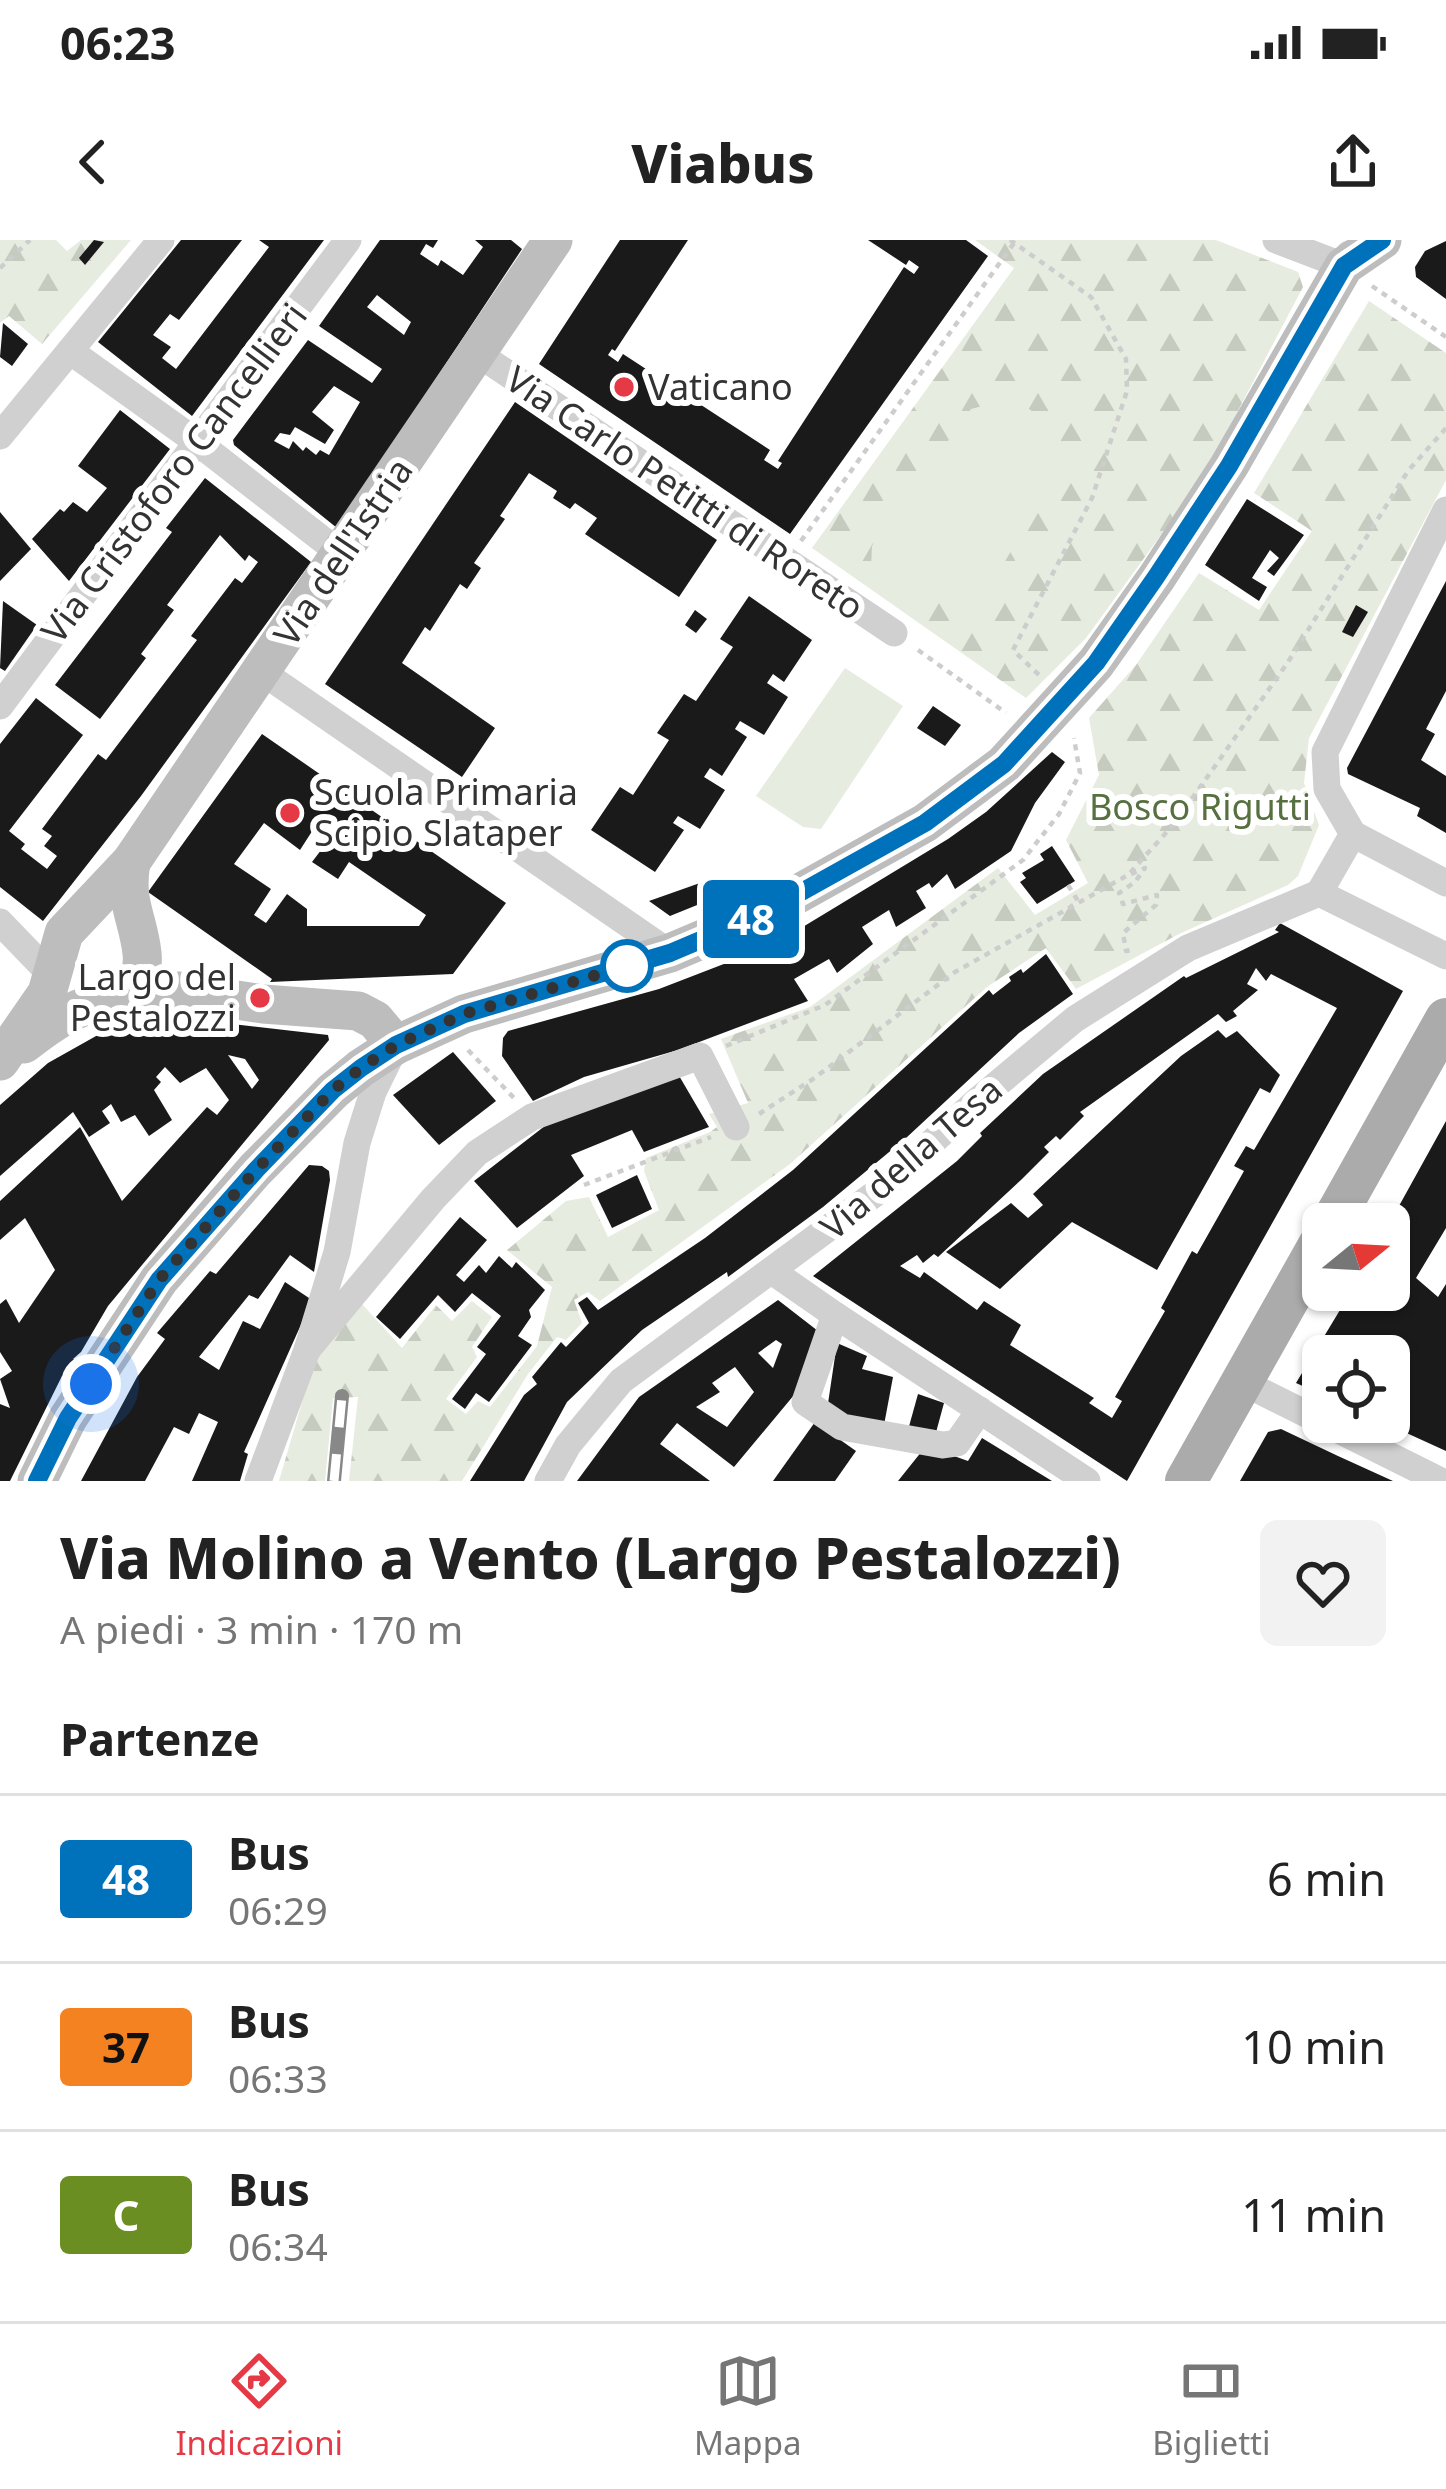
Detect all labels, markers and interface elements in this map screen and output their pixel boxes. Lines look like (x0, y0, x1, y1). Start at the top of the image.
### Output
text: 06:23 (60, 12, 176, 73)
text: Viabus (631, 125, 815, 199)
icon: back (60, 129, 126, 195)
icon: share (1320, 129, 1386, 195)
street label: Via Cristoforo Cancellieri (29, 293, 318, 653)
street label: Via Carlo Petitti di Roreto (497, 354, 874, 631)
place label: Vaticano (648, 362, 793, 411)
marker: Vaticano (611, 374, 637, 400)
street label: Via dell'Istria (262, 448, 423, 655)
place label: Scuola Primaria Scipio Slataper (314, 767, 578, 857)
park label: Bosco Rigutti (1089, 782, 1311, 831)
marker: Scuola Primaria Scipio Slataper (277, 800, 303, 826)
line badge: 48 (697, 880, 805, 958)
text: 48 (727, 890, 775, 947)
unlabelled marker (602, 941, 652, 991)
place label: Largo del Pestalozzi (70, 952, 236, 1042)
marker: Largo del Pestalozzi (247, 985, 273, 1011)
street label: Via della Tesa (809, 1065, 1012, 1250)
north arrow (1302, 1203, 1410, 1311)
map controls (1302, 1203, 1410, 1443)
button: locate (1302, 1335, 1410, 1443)
your location (61, 1354, 121, 1414)
text: Via Molino a Vento (Largo Pestalozzi) (60, 1518, 1121, 1596)
button: heart (1260, 1520, 1386, 1646)
text: A piedi · 3 min · 170 m (60, 1602, 463, 1655)
text: Partenze (60, 1708, 260, 1769)
text: Bus (228, 1822, 310, 1883)
text: 6 min (1267, 1848, 1386, 1909)
text: 48 (102, 1850, 150, 1907)
text: 06:29 (228, 1883, 328, 1936)
text: Bus (228, 1990, 310, 2051)
text: 10 min (1241, 2016, 1386, 2077)
text: 37 (102, 2018, 150, 2075)
text: 06:33 (228, 2051, 328, 2104)
text: Bus (228, 2158, 310, 2219)
text: 11 min (1241, 2184, 1386, 2245)
text: C (113, 2186, 139, 2243)
text: 06:34 (228, 2219, 328, 2272)
tab: Indicazioni (175, 2348, 343, 2465)
tab: Mappa (694, 2348, 801, 2465)
tab: Biglietti (1152, 2348, 1271, 2465)

